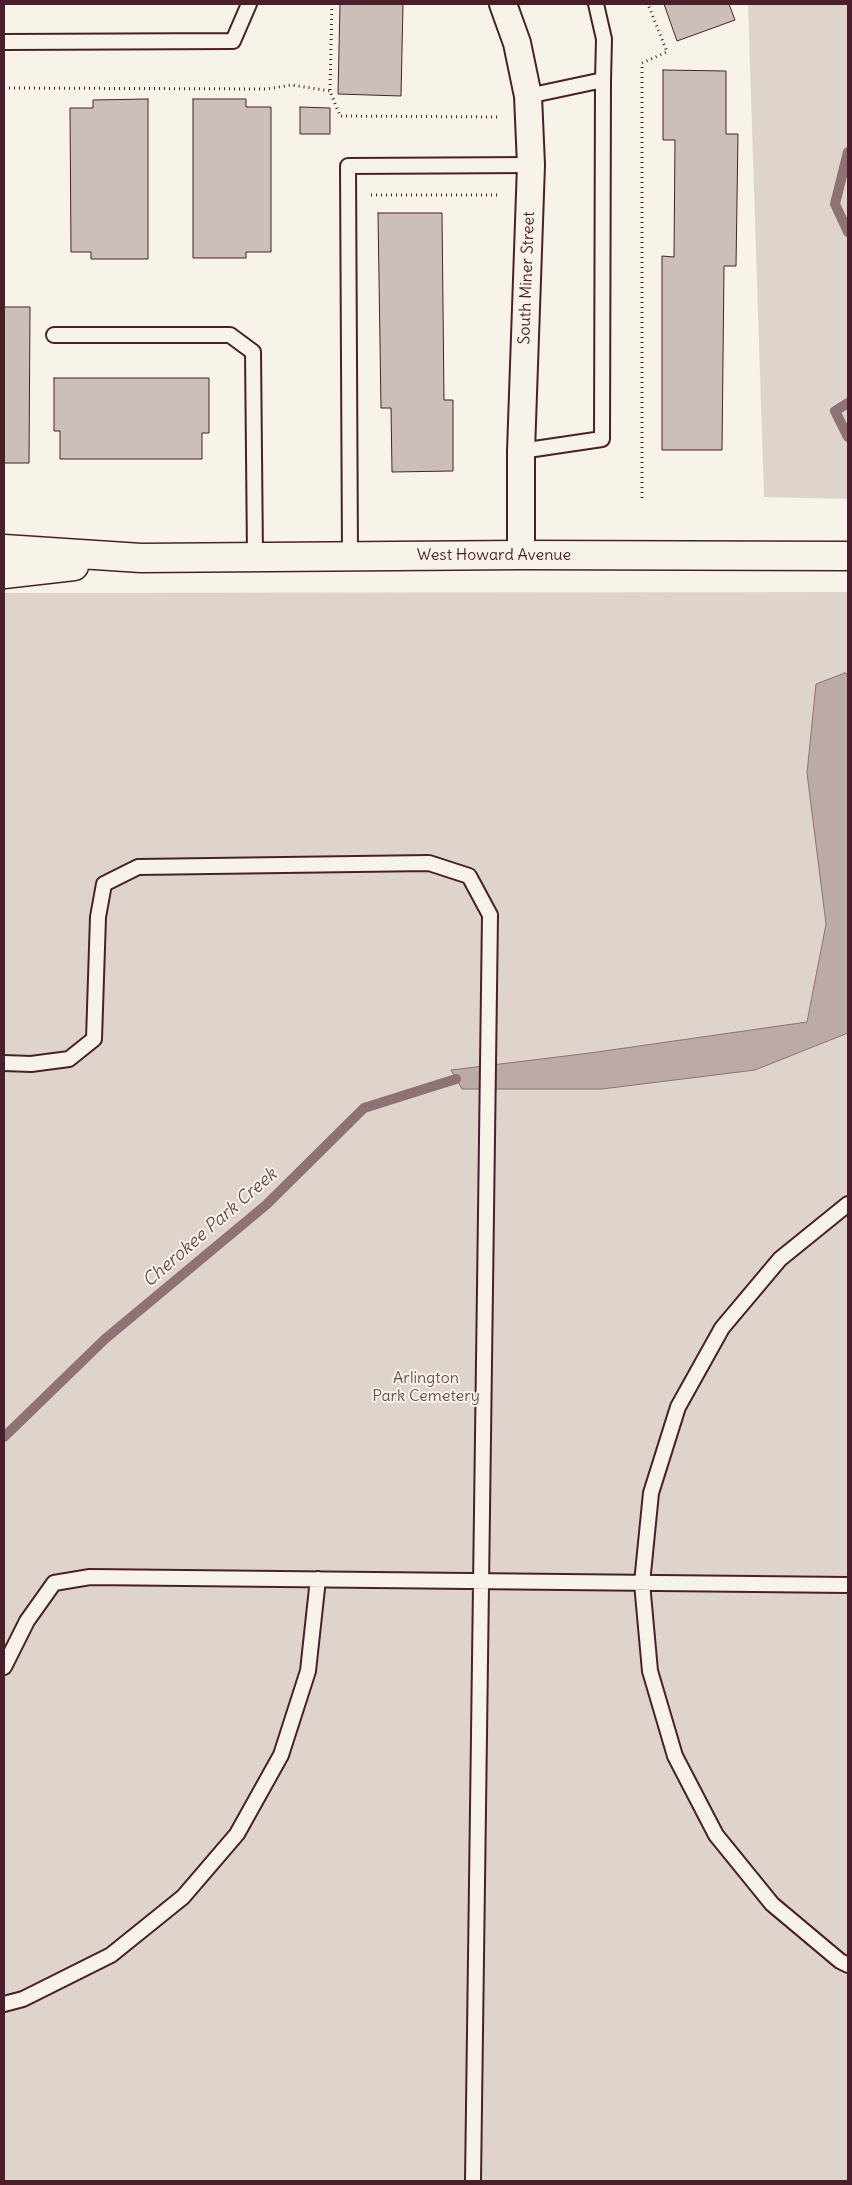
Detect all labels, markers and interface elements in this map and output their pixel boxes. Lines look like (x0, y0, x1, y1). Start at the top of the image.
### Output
street label: South Miner Street (515, 211, 539, 345)
street label: West Howard Avenue (417, 545, 571, 565)
water label: Cherokee Park Creek (139, 1164, 281, 1292)
park label: Arlington Park Cemetery (372, 1368, 480, 1406)

